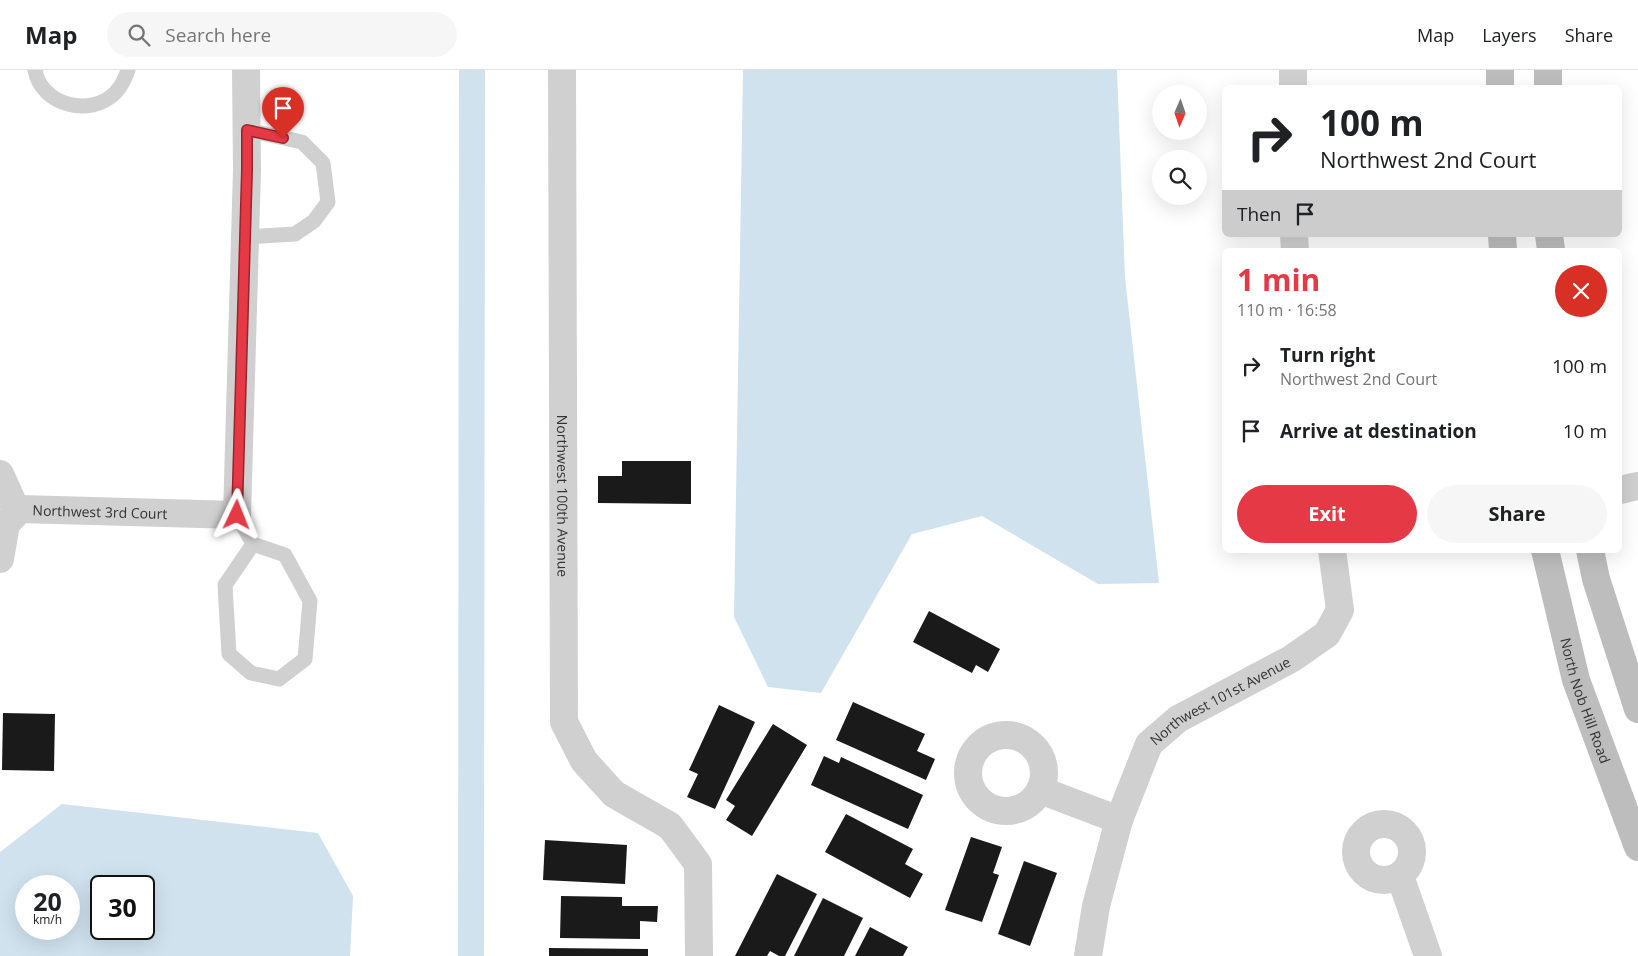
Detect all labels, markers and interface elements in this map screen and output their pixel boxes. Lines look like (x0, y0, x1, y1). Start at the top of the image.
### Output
search box (107, 12, 457, 57)
text: Map (25, 18, 77, 51)
icon: search (125, 21, 153, 49)
text: Search here (165, 22, 271, 48)
text: Map (1417, 23, 1454, 47)
text: Layers (1482, 23, 1537, 47)
text: Share (1565, 23, 1613, 47)
north arrow (1152, 85, 1208, 140)
map controls (1152, 85, 1207, 205)
pin (262, 87, 304, 138)
icon: arrive (269, 94, 297, 122)
text: 100 m (1320, 99, 1424, 146)
icon: right (1237, 105, 1302, 170)
text: Northwest 2nd Court (1320, 144, 1536, 174)
button: search (1152, 150, 1207, 205)
icon: arrive (1291, 200, 1319, 228)
text: Then (1237, 201, 1281, 227)
text: 1 min (1237, 259, 1320, 300)
button: close (1555, 265, 1607, 317)
text: 110 m · 16:58 (1237, 299, 1337, 321)
text: Turn right (1280, 342, 1375, 368)
icon: right (1237, 352, 1265, 380)
text: 100 m (1552, 353, 1607, 379)
text: Northwest 2nd Court (1280, 368, 1437, 390)
street label: Northwest 100th Avenue (554, 415, 573, 577)
icon: arrive (1237, 417, 1265, 445)
text: Arrive at destination (1280, 418, 1477, 444)
text: 10 m (1563, 418, 1607, 444)
button: Exit (1237, 485, 1417, 543)
button: Share (1427, 485, 1607, 543)
position arrow (210, 488, 262, 540)
street label: Northwest 3rd Court (32, 500, 168, 523)
street label: North Nob Hill Road (1557, 636, 1616, 766)
street label: Northwest 101st Avenue (1145, 652, 1293, 749)
speed limit sign: 30 (90, 875, 155, 940)
text: 20 (33, 884, 62, 918)
text: km/h (33, 911, 62, 928)

